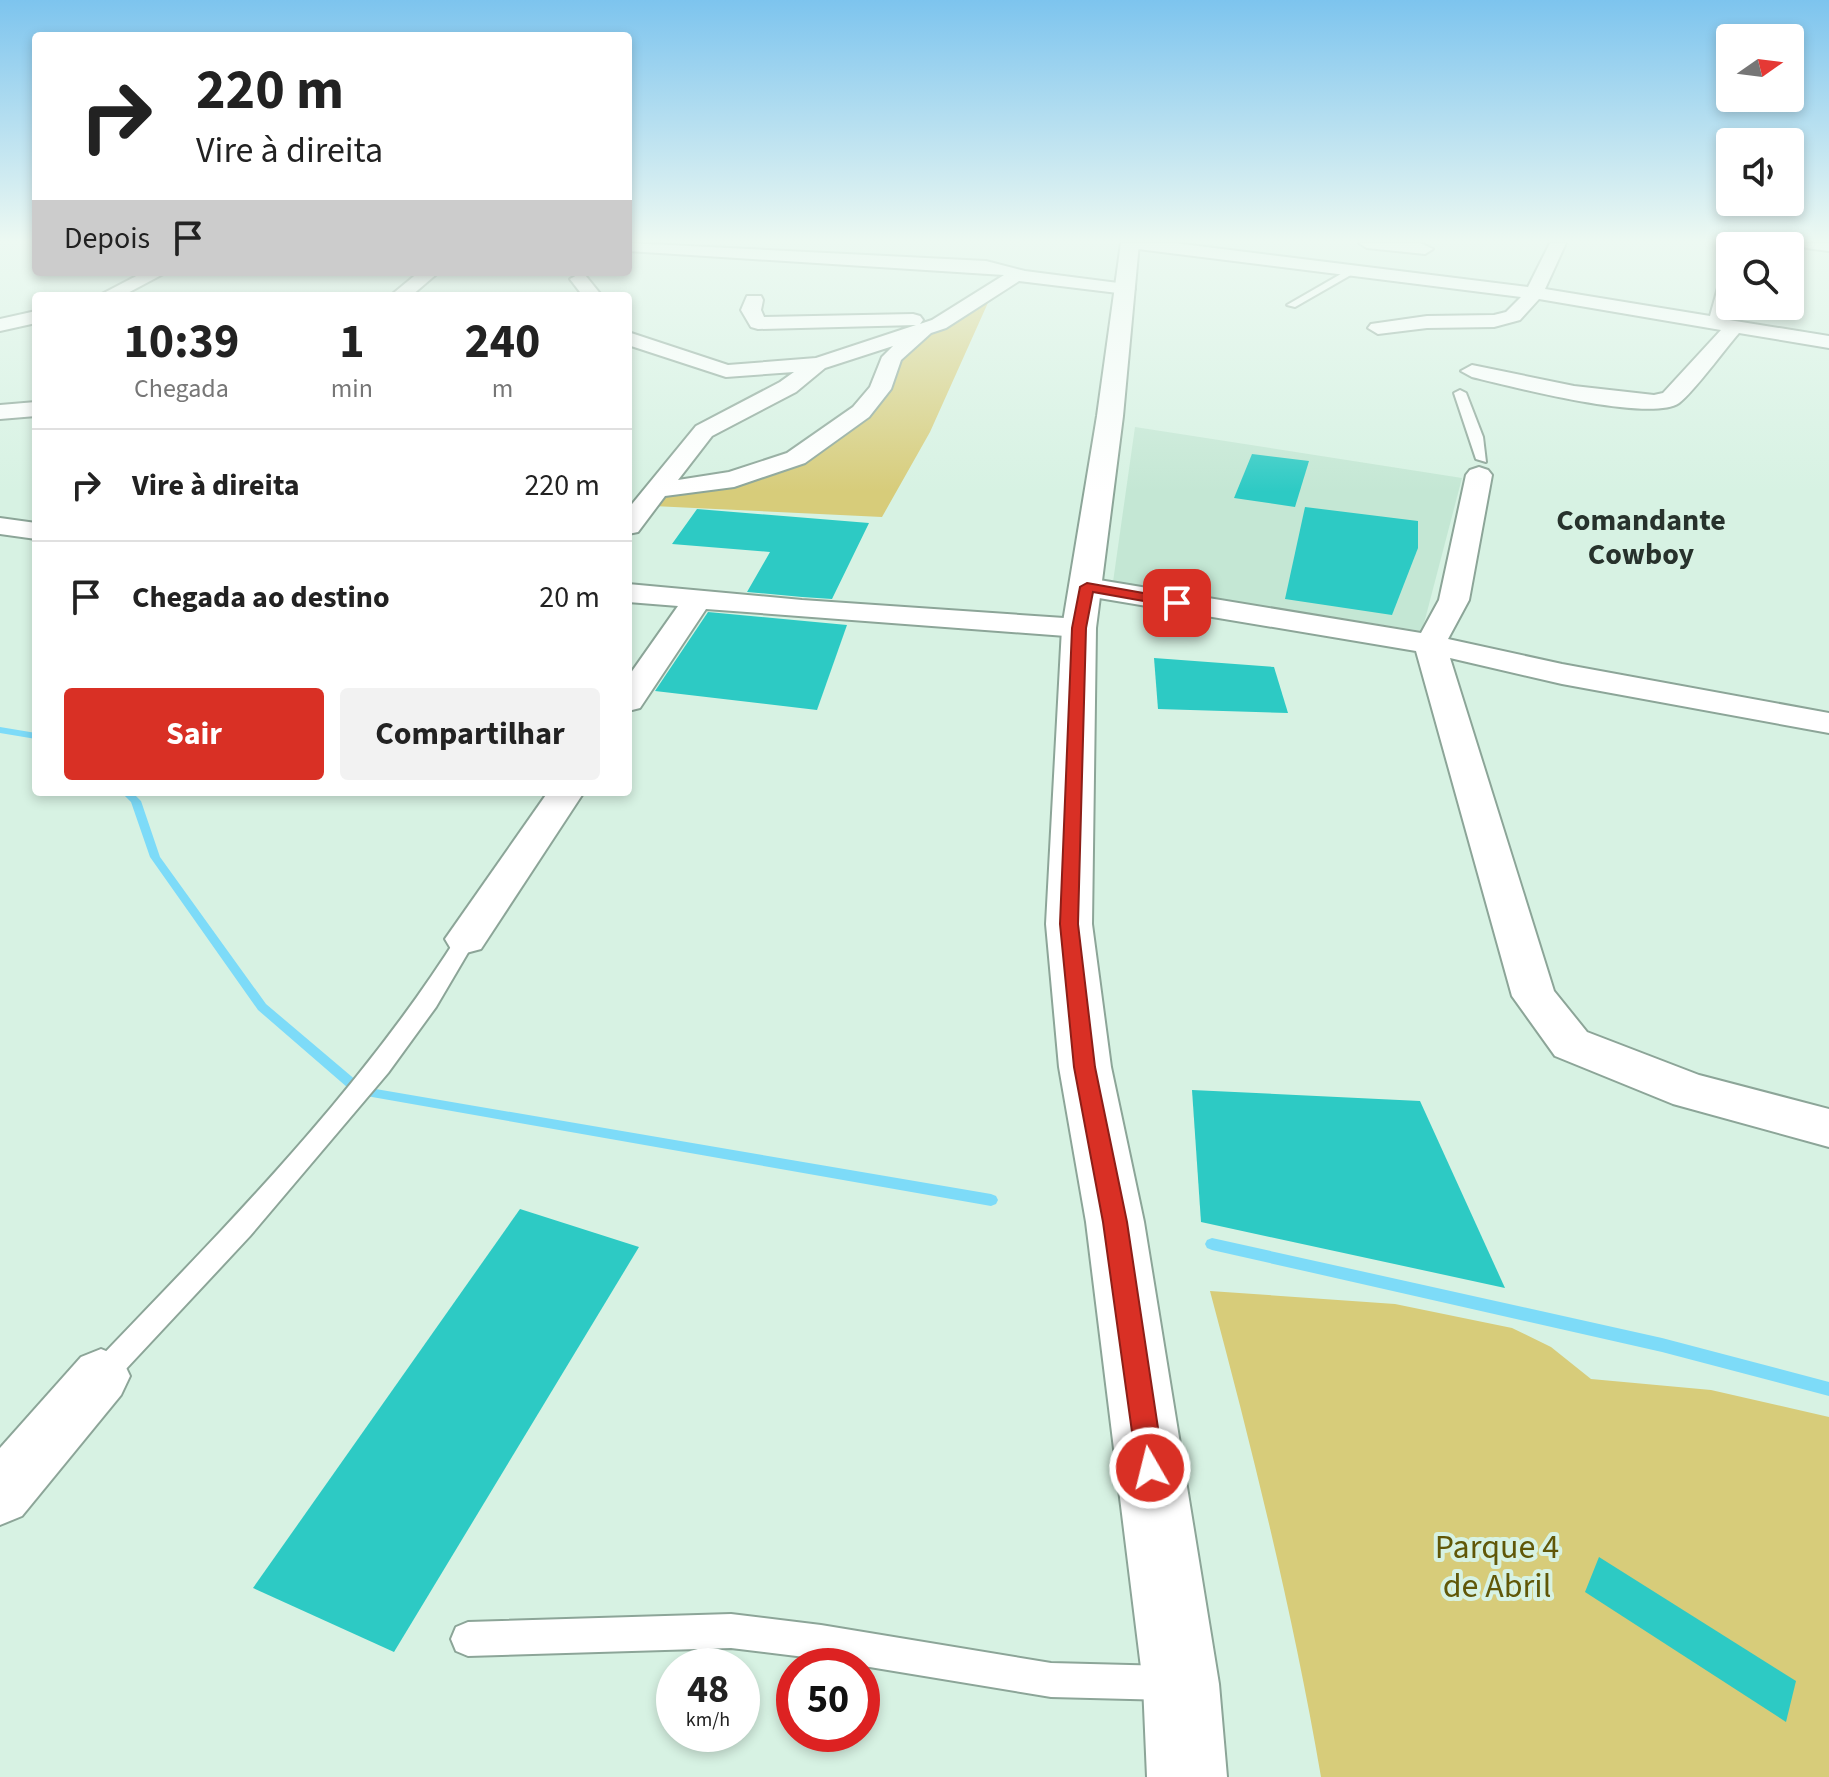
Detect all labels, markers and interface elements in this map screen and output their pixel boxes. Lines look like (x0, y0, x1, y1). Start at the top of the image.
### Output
north arrow (1716, 24, 1804, 112)
map controls (1716, 24, 1804, 320)
text: 220 m (196, 51, 344, 130)
icon: right (64, 64, 168, 168)
text: Vire à direita (196, 125, 383, 176)
button: sound (1716, 128, 1804, 216)
icon: arrive (166, 216, 210, 260)
text: Depois (64, 217, 150, 260)
button: search (1716, 232, 1804, 320)
text: 10:39 (123, 308, 239, 376)
text: 1 (339, 308, 365, 376)
text: 240 (464, 308, 540, 376)
text: Chegada (134, 370, 229, 407)
text: min (331, 370, 373, 407)
text: m (492, 370, 513, 407)
icon: right (64, 463, 108, 507)
text: Vire à direita (132, 464, 300, 507)
text: 220 m (524, 464, 600, 507)
district label: Comandante Cowboy (1556, 499, 1726, 576)
pin (1143, 569, 1211, 637)
icon: arrive (64, 575, 108, 619)
text: Chegada ao destino (132, 576, 390, 619)
text: 20 m (539, 576, 600, 619)
icon: arrive (1155, 581, 1199, 625)
button: Sair (64, 688, 324, 780)
button: Compartilhar (340, 688, 600, 780)
position arrow (1108, 1426, 1192, 1510)
park label: Parque 4 de Abril (1435, 1523, 1559, 1611)
speed limit sign: 50 (776, 1648, 880, 1752)
text: 48 (687, 1661, 729, 1718)
text: km/h (686, 1706, 730, 1734)

